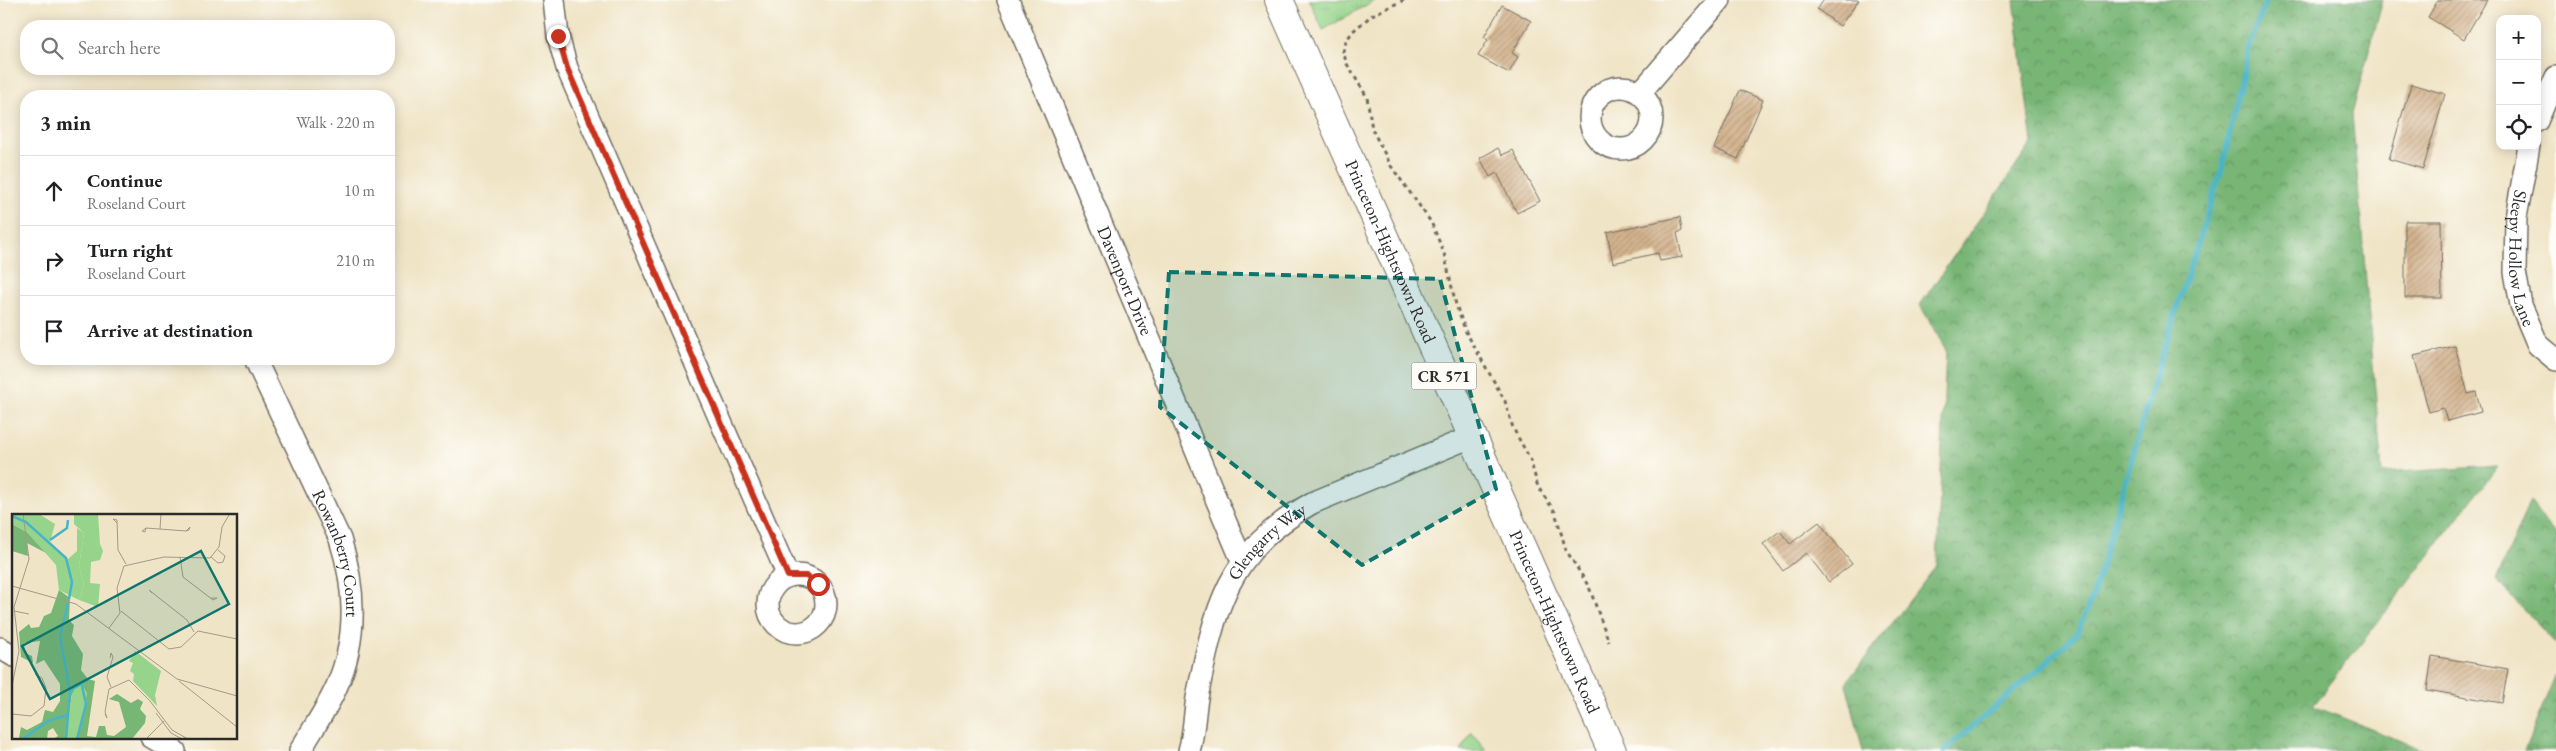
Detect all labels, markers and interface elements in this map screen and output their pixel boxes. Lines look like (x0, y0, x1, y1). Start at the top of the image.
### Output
map controls (2496, 15, 2541, 150)
button: + (2496, 15, 2541, 60)
search box (20, 20, 395, 75)
route end (547, 25, 570, 48)
icon: search (38, 34, 66, 62)
text: Search here (78, 35, 160, 60)
button: − (2496, 60, 2541, 105)
button: locate (2496, 105, 2541, 150)
text: 3 min (40, 109, 91, 136)
text: Walk · 220 m (296, 112, 375, 133)
street label: Princeton-Hightstown Road (1340, 156, 1442, 347)
text: Continue (87, 168, 162, 193)
icon: ahead (40, 177, 68, 205)
text: 10 m (344, 180, 375, 201)
street label: Sleepy Hollow Lane (2504, 188, 2541, 330)
text: Roseland Court (87, 193, 186, 214)
street label: Davenport Drive (1092, 222, 1159, 339)
text: Turn right (87, 238, 173, 263)
icon: right (40, 247, 68, 275)
text: 210 m (336, 250, 375, 271)
text: Roseland Court (87, 263, 186, 284)
icon: arrive (40, 317, 68, 345)
text: Arrive at destination (87, 318, 253, 343)
road number: CR 571 (1412, 362, 1476, 390)
street label: Rowanberry Court (307, 485, 364, 618)
street label: Glengarry Way (1222, 497, 1310, 584)
inset map (12, 514, 238, 738)
street label: Princeton-Hightstown Road (1504, 526, 1606, 717)
route start (807, 573, 830, 596)

